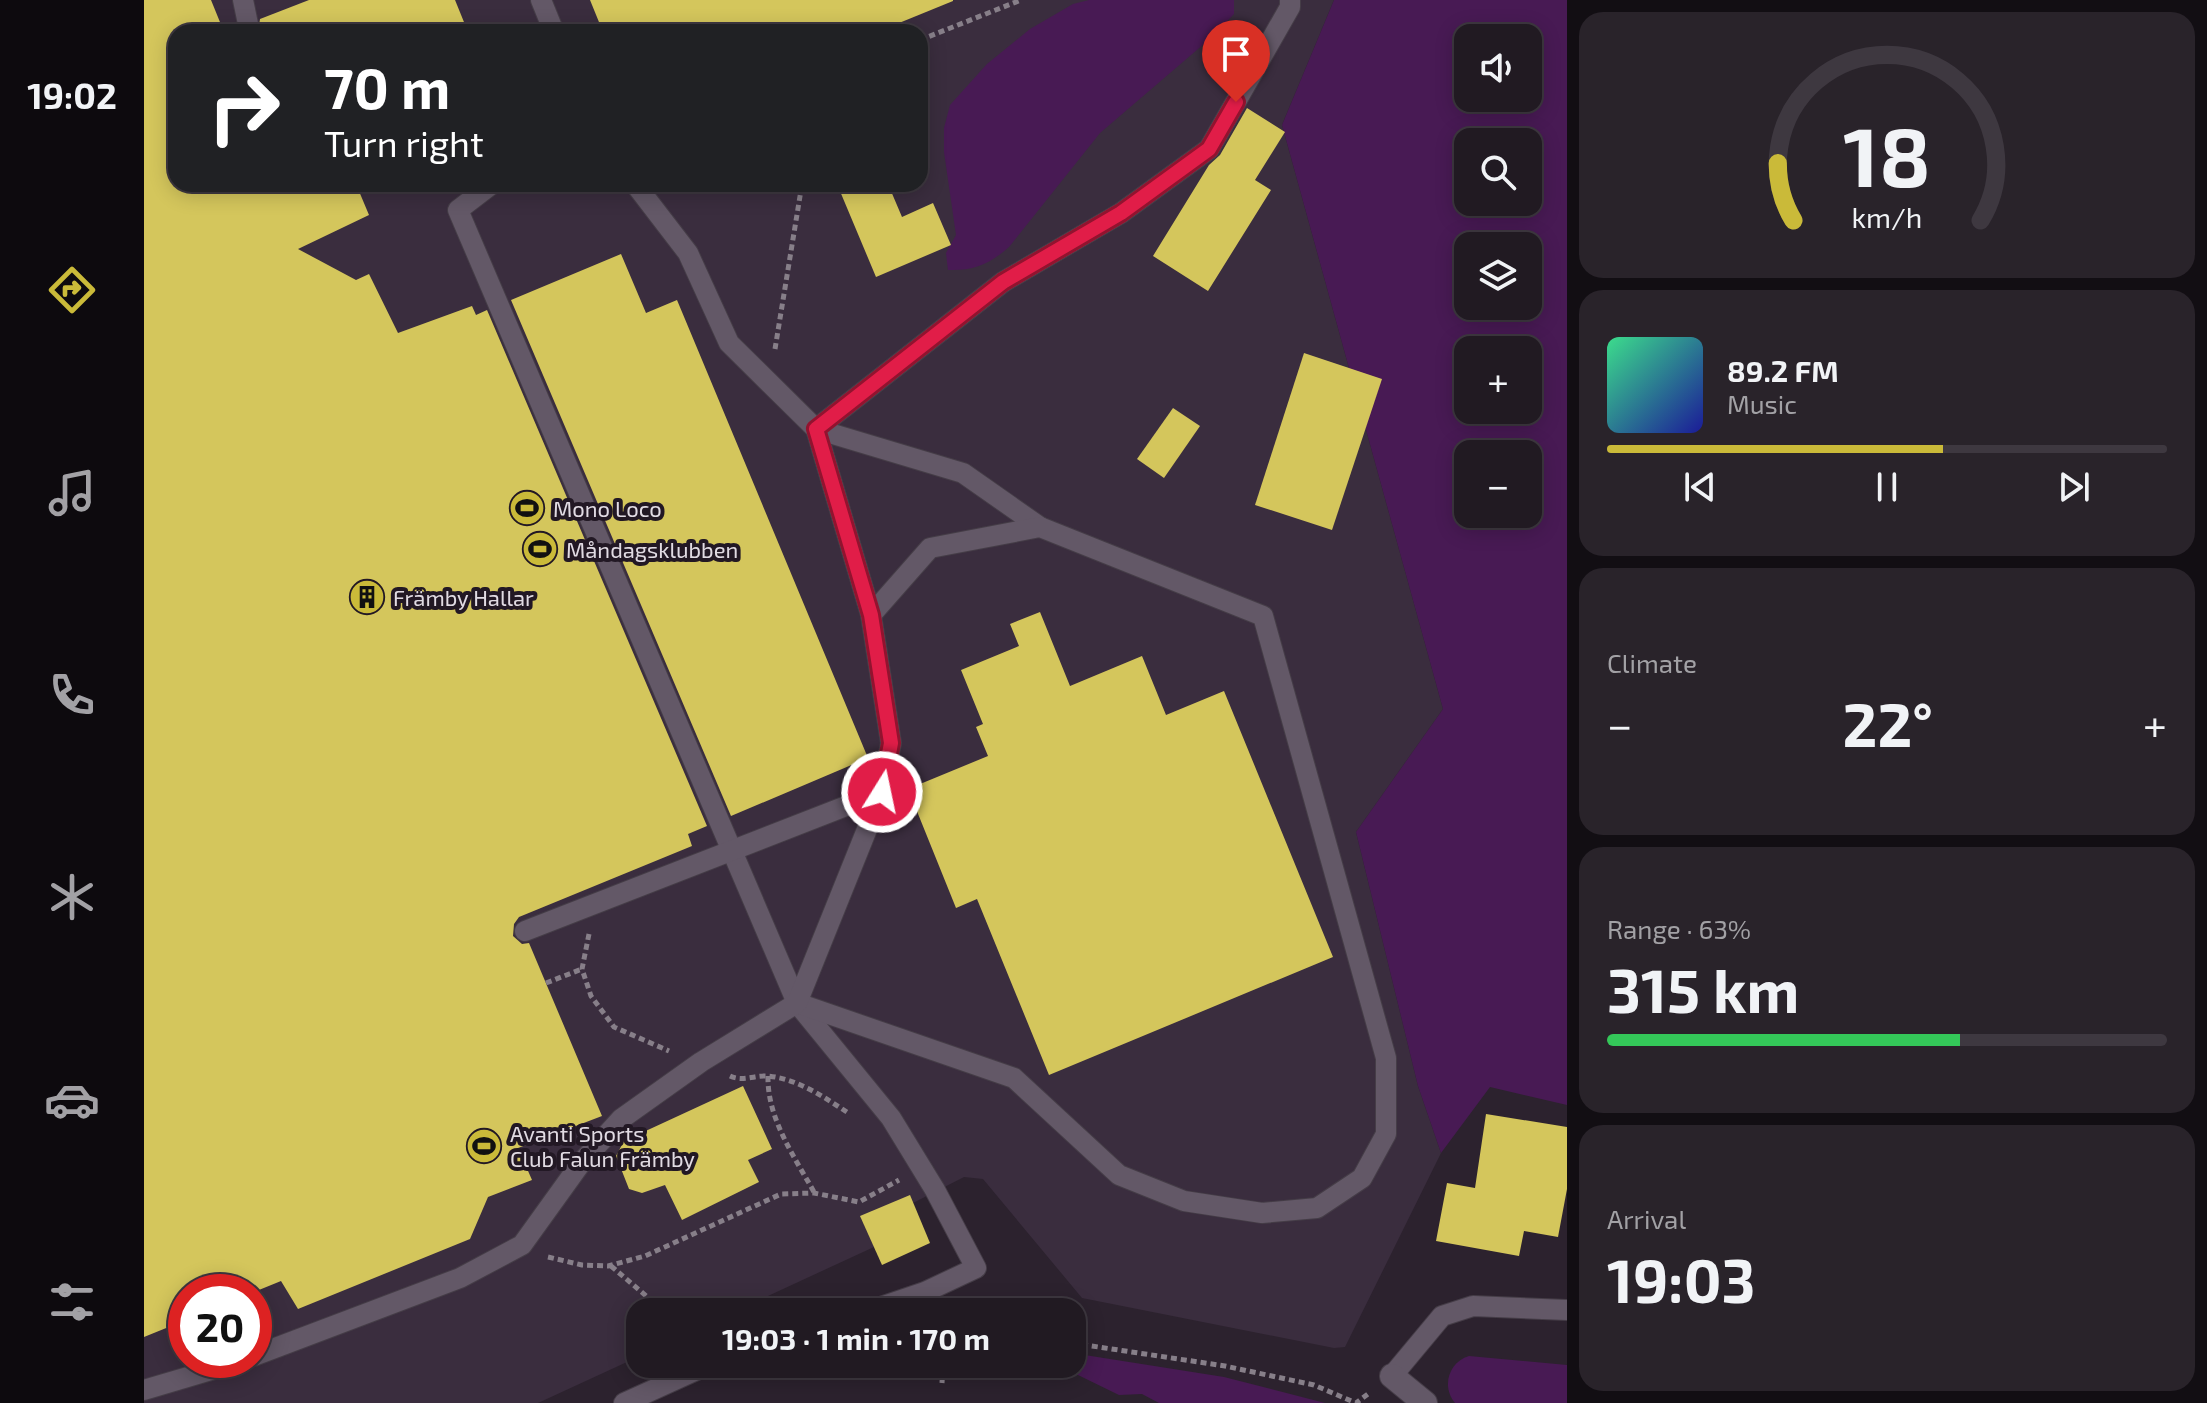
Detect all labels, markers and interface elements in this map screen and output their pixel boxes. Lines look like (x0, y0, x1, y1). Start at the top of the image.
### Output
pin (1202, 20, 1270, 102)
map controls (1454, 24, 1542, 528)
button: sound (1454, 24, 1542, 112)
icon: arrive (1214, 32, 1258, 76)
text: 70 m (324, 53, 450, 120)
icon: right (192, 56, 296, 160)
text: 19:02 (27, 73, 117, 116)
text: 18 (1843, 104, 1931, 204)
text: Turn right (324, 121, 484, 164)
button: search (1454, 128, 1542, 216)
text: km/h (1852, 199, 1922, 234)
button: layers (1454, 232, 1542, 320)
icon: directions (44, 262, 100, 318)
button: + (1454, 336, 1542, 424)
text: 89.2 FM (1727, 352, 1839, 388)
text: Music (1727, 388, 1797, 419)
button: − (1454, 440, 1542, 528)
icon: music (44, 465, 100, 521)
icon: previous (1678, 465, 1722, 509)
icon: pause (1865, 465, 1909, 509)
icon: next (2052, 465, 2096, 509)
sports icon: Mono Loco (508, 489, 546, 527)
place label: Mono Loco (553, 495, 662, 521)
sports icon: Måndagsklubben (521, 530, 559, 568)
place label: Måndagsklubben (566, 536, 738, 562)
building icon: Främby Hallar (348, 578, 386, 616)
place label: Främby Hallar (393, 584, 534, 610)
text: Climate (1607, 647, 1697, 678)
icon: phone (44, 667, 100, 723)
text: 22° (1843, 687, 1933, 759)
text: − (1607, 697, 1633, 750)
text: + (2143, 697, 2167, 750)
position arrow (840, 750, 924, 834)
icon: climate (44, 869, 100, 925)
text: Range · 63% (1607, 913, 1751, 944)
text: 315 km (1607, 953, 1799, 1025)
icon: car (44, 1072, 100, 1128)
place label: Avanti Sports Club Falun Främby (510, 1120, 695, 1171)
sports icon: Avanti Sports Club Falun Främby (465, 1127, 503, 1165)
text: Arrival (1607, 1203, 1686, 1234)
text: 19:03 (1607, 1243, 1756, 1315)
icon: filters (44, 1274, 100, 1330)
speed limit sign: 20 (168, 1274, 272, 1378)
text: 19:03 · 1 min · 170 m (722, 1320, 990, 1356)

